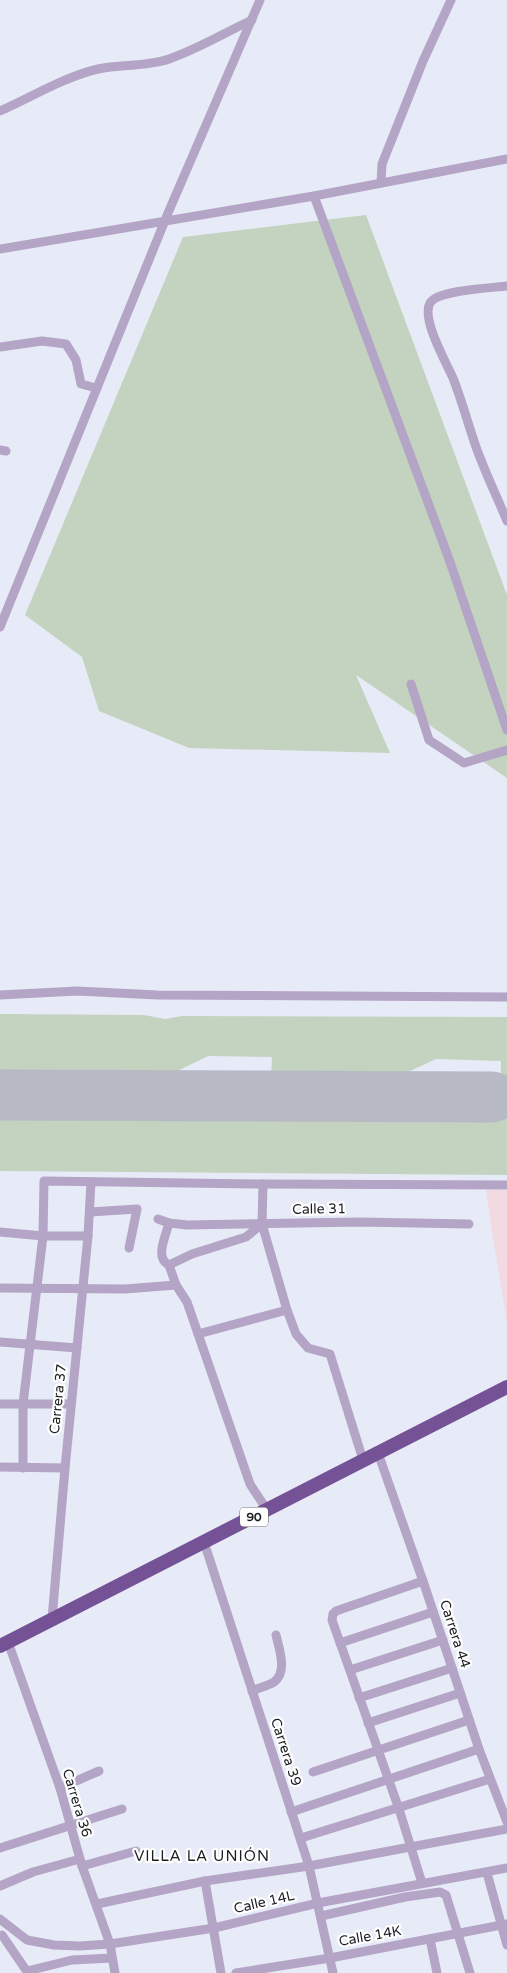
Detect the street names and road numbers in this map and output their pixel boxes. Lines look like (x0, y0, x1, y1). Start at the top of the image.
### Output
street label: Calle 31 (292, 1200, 346, 1218)
street label: Carrera 37 (46, 1363, 70, 1435)
road number: 90 (240, 1508, 268, 1526)
street label: Carrera 44 (436, 1598, 474, 1670)
street label: Carrera 39 (267, 1716, 305, 1788)
street label: Carrera 36 (59, 1767, 95, 1839)
street label: Calle 14L (232, 1887, 296, 1917)
street label: Calle 14K (337, 1922, 403, 1950)

